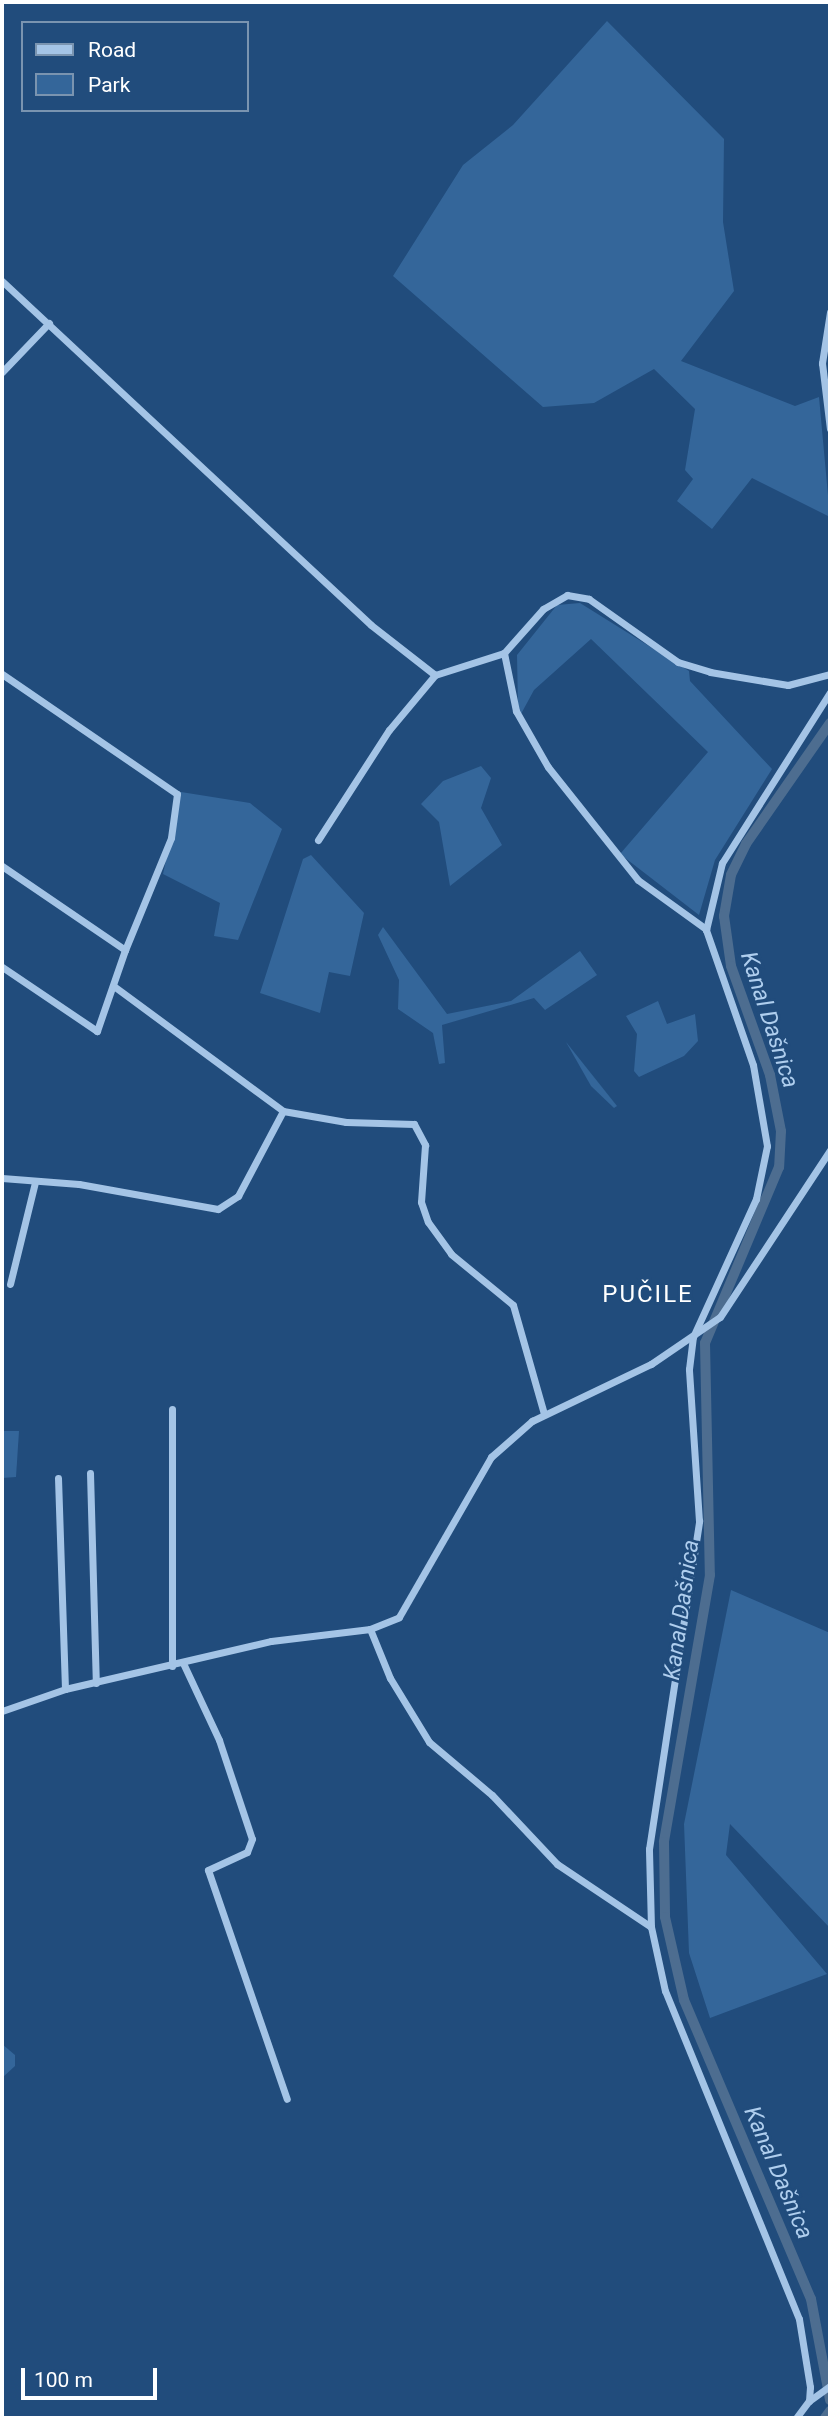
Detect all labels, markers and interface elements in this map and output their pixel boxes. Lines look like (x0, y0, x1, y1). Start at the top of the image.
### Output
legend (21, 21, 248, 112)
text: Road (88, 38, 136, 62)
text: Park (88, 73, 130, 97)
water label: Kanal Dašnica (734, 948, 804, 1092)
district label: PUČILE (603, 1281, 693, 1309)
water label: Kanal Dašnica (658, 1538, 706, 1682)
water label: Kanal Dašnica (738, 2102, 818, 2244)
scale bar (24, 2354, 161, 2398)
text: 100 m (34, 2368, 93, 2392)

